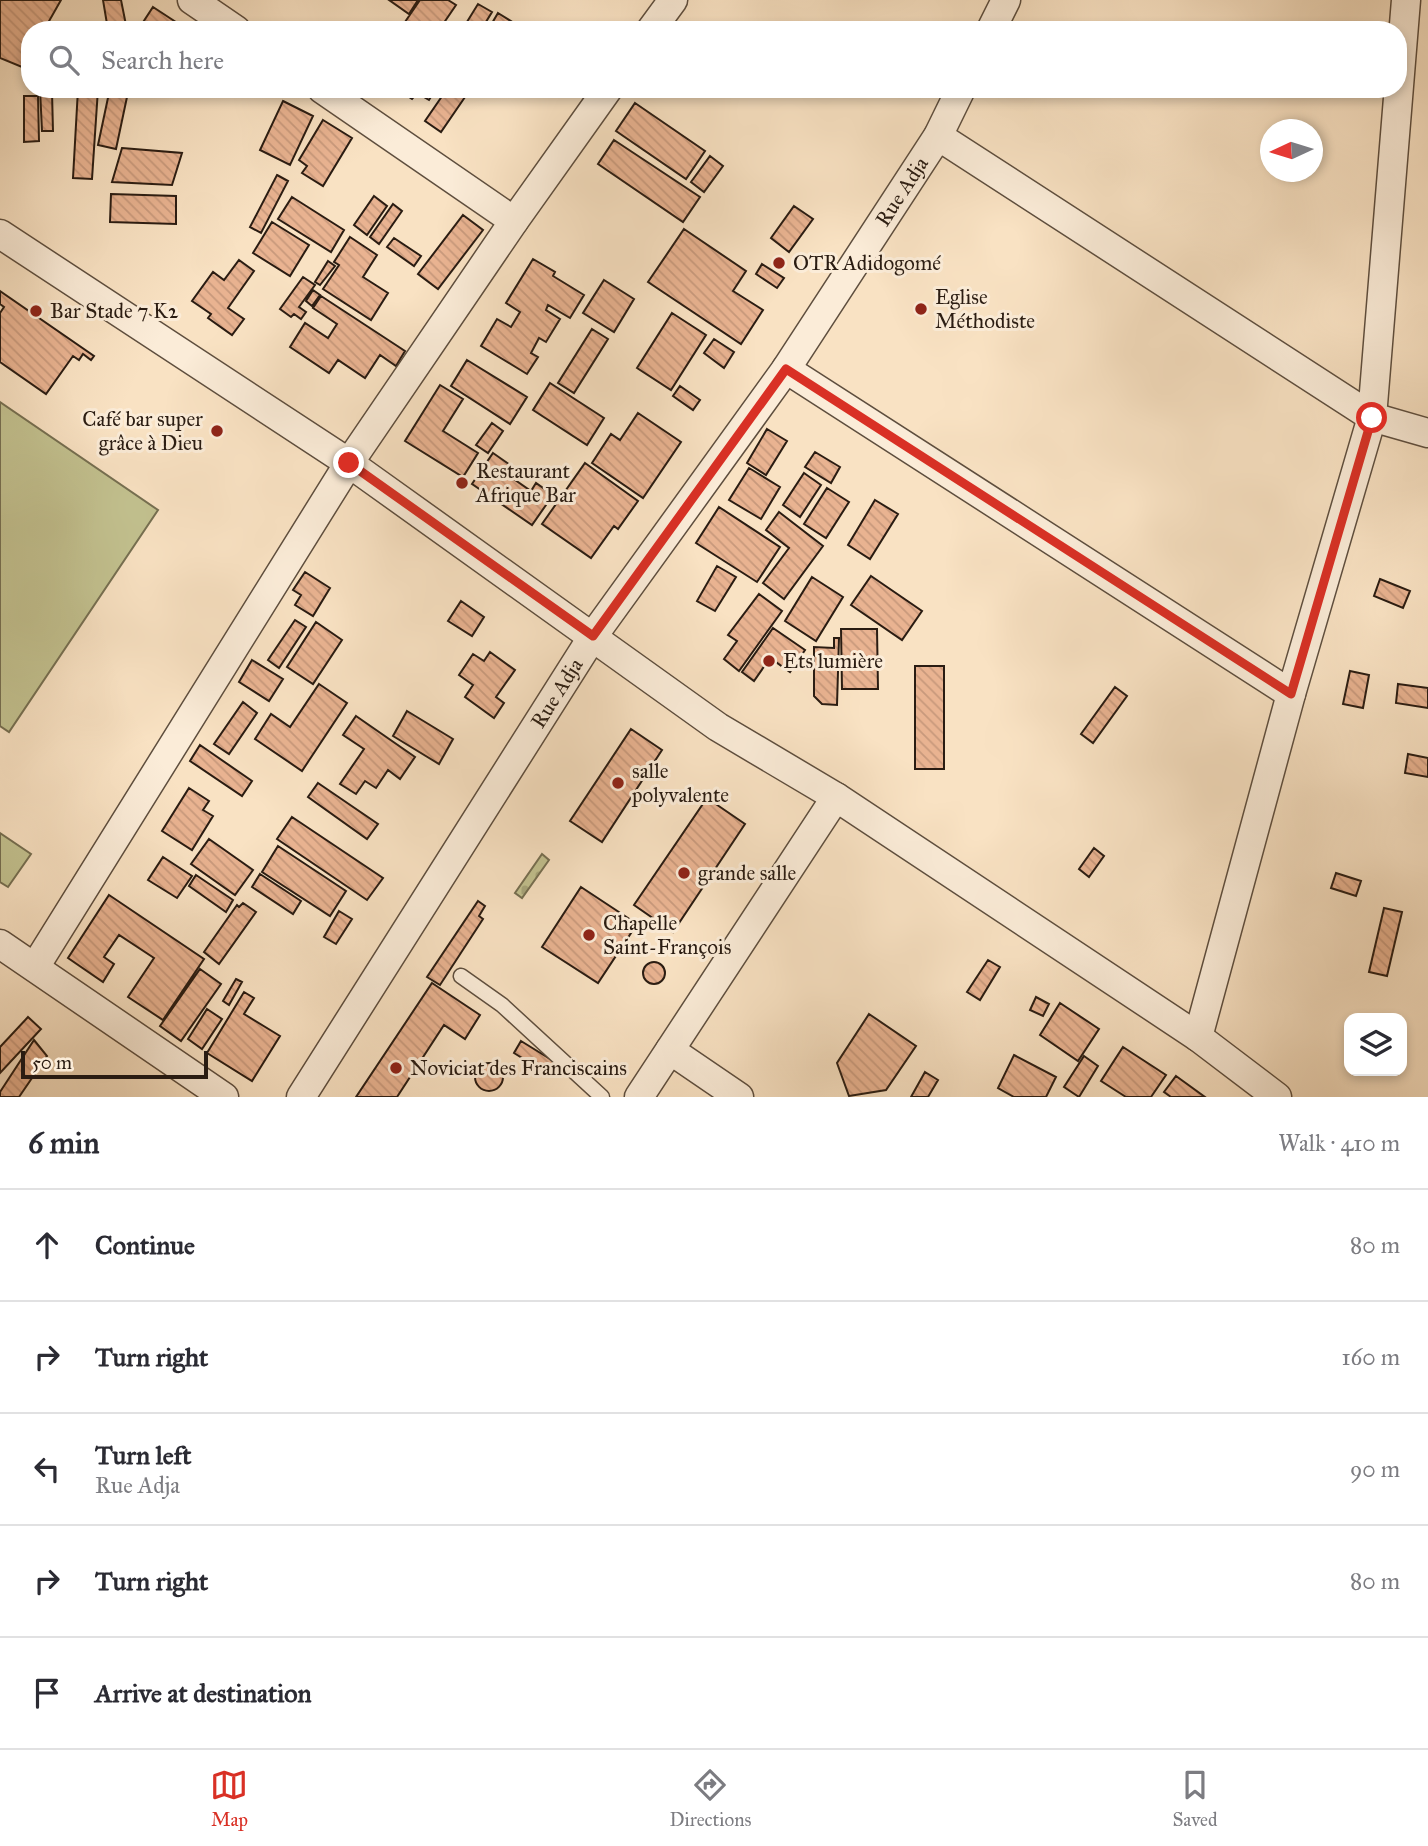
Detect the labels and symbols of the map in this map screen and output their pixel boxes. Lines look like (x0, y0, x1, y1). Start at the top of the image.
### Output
north arrow (1260, 119, 1323, 182)
street label: Rue Adja (870, 152, 934, 231)
place label: OTR Adidogomé (793, 250, 941, 276)
marker: OTR Adidogomé (771, 255, 787, 271)
place label: Eglise Méthodiste (935, 284, 1035, 334)
place label: Bar Stade 7 K2 (50, 298, 179, 324)
marker: Eglise Méthodiste (913, 301, 929, 317)
marker: Bar Stade 7 K2 (28, 303, 44, 319)
route start (1356, 402, 1387, 433)
place label: Café bar super grâce à Dieu (82, 406, 203, 456)
marker: Café bar super grâce à Dieu (209, 423, 225, 439)
route end (333, 447, 364, 478)
place label: Restaurant Afrique Bar (475, 458, 576, 508)
marker: Restaurant Afrique Bar (454, 475, 470, 491)
place label: Ets lumière (783, 648, 883, 674)
street label: Rue Adja (525, 653, 589, 733)
marker: Ets lumière (761, 653, 777, 669)
place label: salle polyvalente (631, 758, 729, 808)
marker: salle polyvalente (610, 775, 626, 791)
place label: grande salle (698, 860, 797, 886)
marker: grande salle (676, 865, 692, 881)
place label: Chapelle Saint-François (603, 910, 731, 960)
marker: Chapelle Saint-François (581, 927, 597, 943)
scale bar (21, 1048, 208, 1080)
place label: Noviciat des Franciscains (410, 1055, 627, 1081)
marker: Noviciat des Franciscains (388, 1060, 404, 1076)

